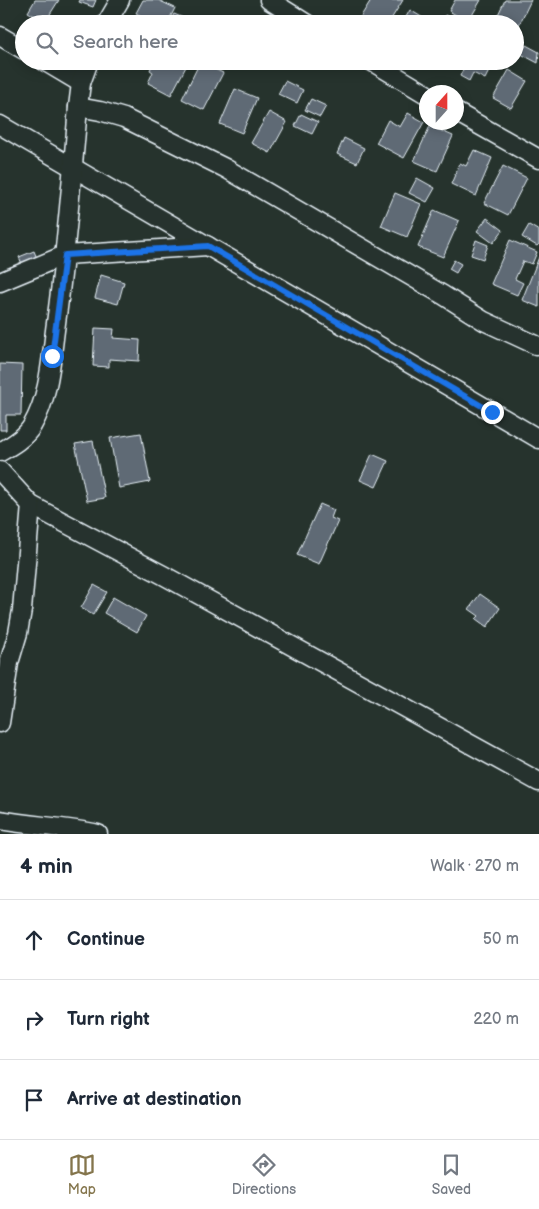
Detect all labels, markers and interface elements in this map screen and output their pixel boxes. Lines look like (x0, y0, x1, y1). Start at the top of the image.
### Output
search box (15, 15, 524, 70)
icon: search (33, 29, 61, 57)
text: Search here (73, 31, 178, 54)
north arrow (419, 85, 464, 130)
route start (41, 345, 64, 368)
route end (481, 401, 504, 424)
text: 4 min (20, 854, 73, 879)
text: Walk · 270 m (430, 857, 519, 876)
icon: ahead (20, 926, 48, 954)
text: Continue (67, 928, 145, 951)
text: 50 m (483, 930, 519, 949)
icon: right (20, 1006, 48, 1034)
text: Turn right (67, 1008, 150, 1031)
text: 220 m (473, 1010, 519, 1029)
icon: arrive (20, 1086, 48, 1114)
text: Arrive at destination (67, 1088, 242, 1111)
tab: Map (68, 1151, 96, 1198)
tab: Directions (232, 1151, 296, 1198)
tab: Saved (432, 1151, 471, 1198)

